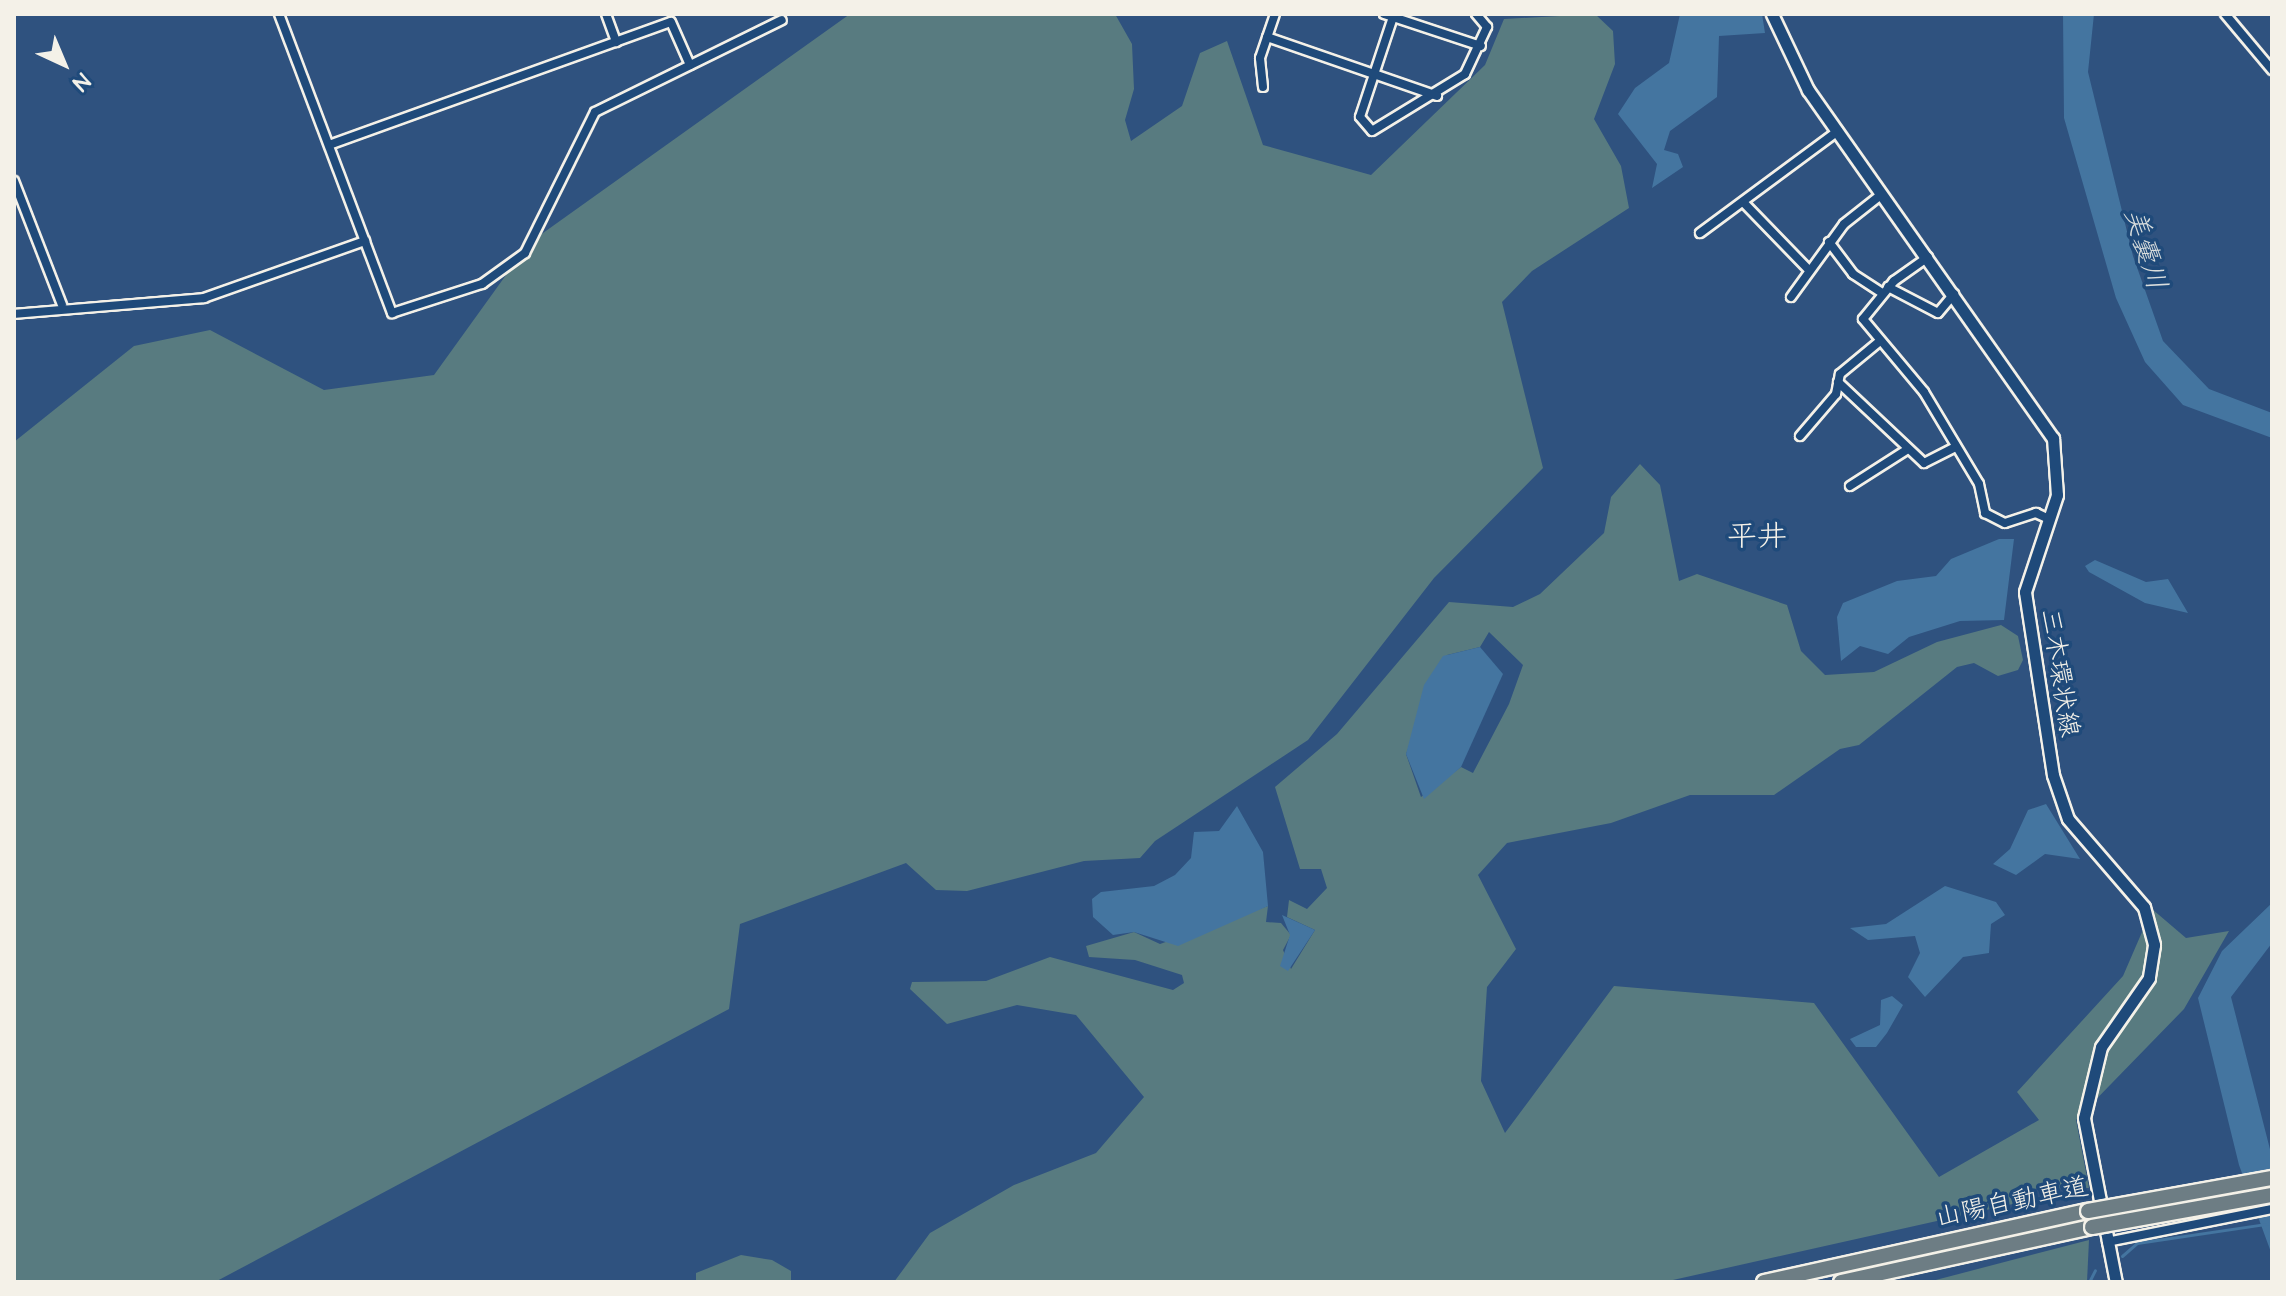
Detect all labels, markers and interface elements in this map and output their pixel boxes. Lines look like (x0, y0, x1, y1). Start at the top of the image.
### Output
north arrow (24, 24, 104, 104)
text: N (65, 66, 97, 98)
water label: 美嚢川 (2117, 204, 2173, 294)
district label: 平井 (1727, 519, 1787, 555)
street label: 三木環状線 (2033, 606, 2085, 740)
street label: 山陽自動車道 (1932, 1172, 2092, 1234)

